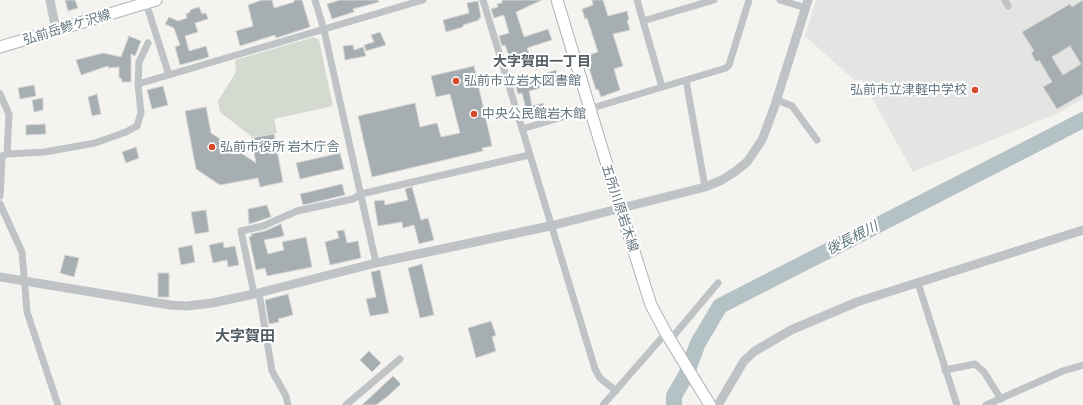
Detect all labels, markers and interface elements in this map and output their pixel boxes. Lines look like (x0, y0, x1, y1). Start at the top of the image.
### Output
street label: 弘前岳鰺ケ沢線 (21, 6, 113, 48)
district label: 大字賀田一丁目 (493, 53, 591, 69)
place label: 弘前市立岩木図書館 (464, 73, 581, 89)
marker: 弘前市立岩木図書館 (451, 76, 461, 86)
place label: 弘前市立津軽中学校 (850, 82, 967, 98)
marker: 弘前市立津軽中学校 (970, 85, 980, 95)
place label: 中央公民館岩木館 (482, 106, 586, 122)
marker: 中央公民館岩木館 (469, 109, 479, 119)
place label: 弘前市役所 岩木庁舎 (220, 139, 340, 155)
marker: 弘前市役所 岩木庁舎 (207, 142, 217, 152)
street label: 五所川原岩木線 (599, 162, 641, 254)
water label: 後長根川 (823, 218, 881, 258)
district label: 大字賀田 (215, 327, 275, 345)

